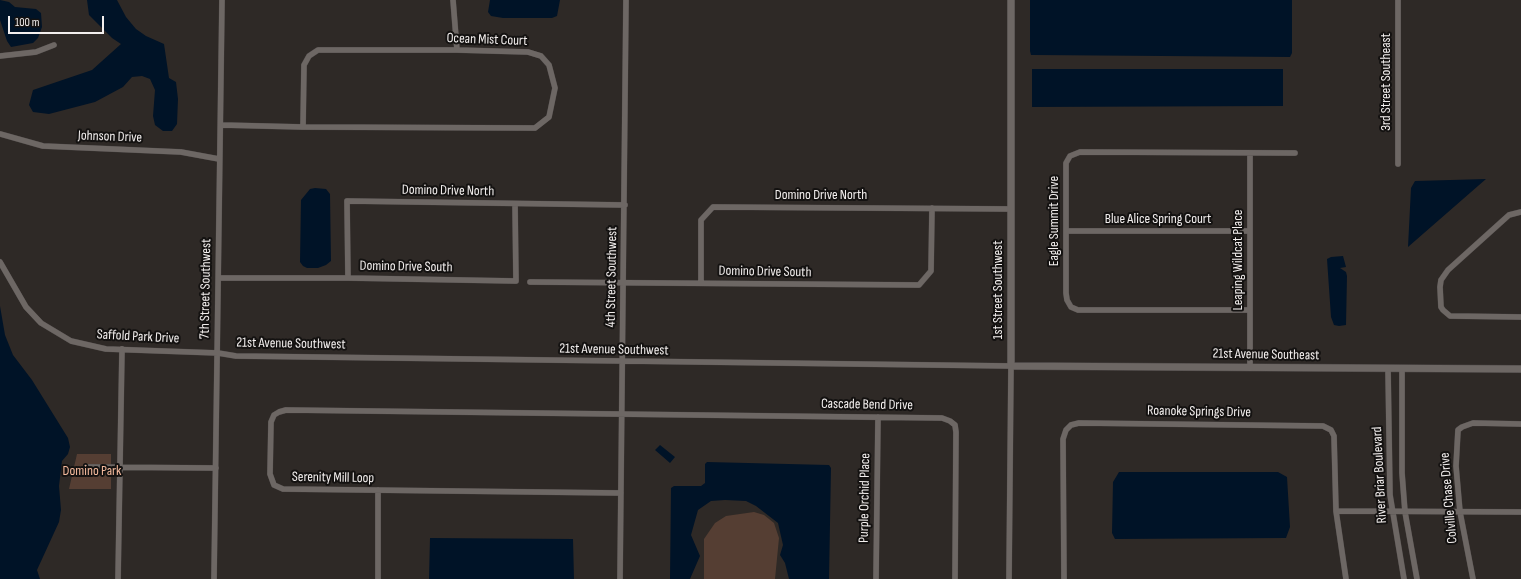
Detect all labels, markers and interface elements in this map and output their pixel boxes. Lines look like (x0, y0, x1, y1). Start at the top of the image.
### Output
scale bar (10, 8, 106, 34)
text: 100 m (15, 15, 40, 30)
street label: Ocean Mist Court (446, 30, 528, 50)
street label: 3rd Street Southeast (1378, 33, 1394, 131)
street label: Johnson Drive (78, 127, 142, 147)
street label: Eagle Summit Drive (1046, 176, 1062, 266)
street label: Domino Drive North (402, 182, 494, 200)
street label: Domino Drive North (775, 187, 867, 203)
street label: Leaping Wildcat Place (1230, 210, 1246, 310)
street label: Blue Alice Spring Court (1105, 211, 1211, 227)
street label: 4th Street Southwest (603, 226, 621, 328)
street label: 7th Street Southwest (197, 239, 215, 339)
street label: 1st Street Southwest (990, 241, 1006, 339)
street label: Domino Drive South (359, 258, 453, 276)
street label: Domino Drive South (718, 263, 812, 281)
street label: Saffold Park Drive (96, 326, 180, 348)
street label: 21st Avenue Southwest (236, 335, 346, 353)
street label: 21st Avenue Southwest (559, 341, 669, 359)
street label: 21st Avenue Southeast (1212, 346, 1320, 364)
street label: Cascade Bend Drive (821, 396, 913, 414)
street label: Roanoke Springs Drive (1147, 403, 1251, 421)
street label: River Briar Boulevard (1369, 426, 1391, 524)
street label: Colville Chase Drive (1437, 452, 1461, 544)
street label: Purple Orchid Place (856, 453, 874, 543)
park label: Domino Park (63, 463, 121, 479)
street label: Serenity Mill Loop (292, 469, 374, 487)

